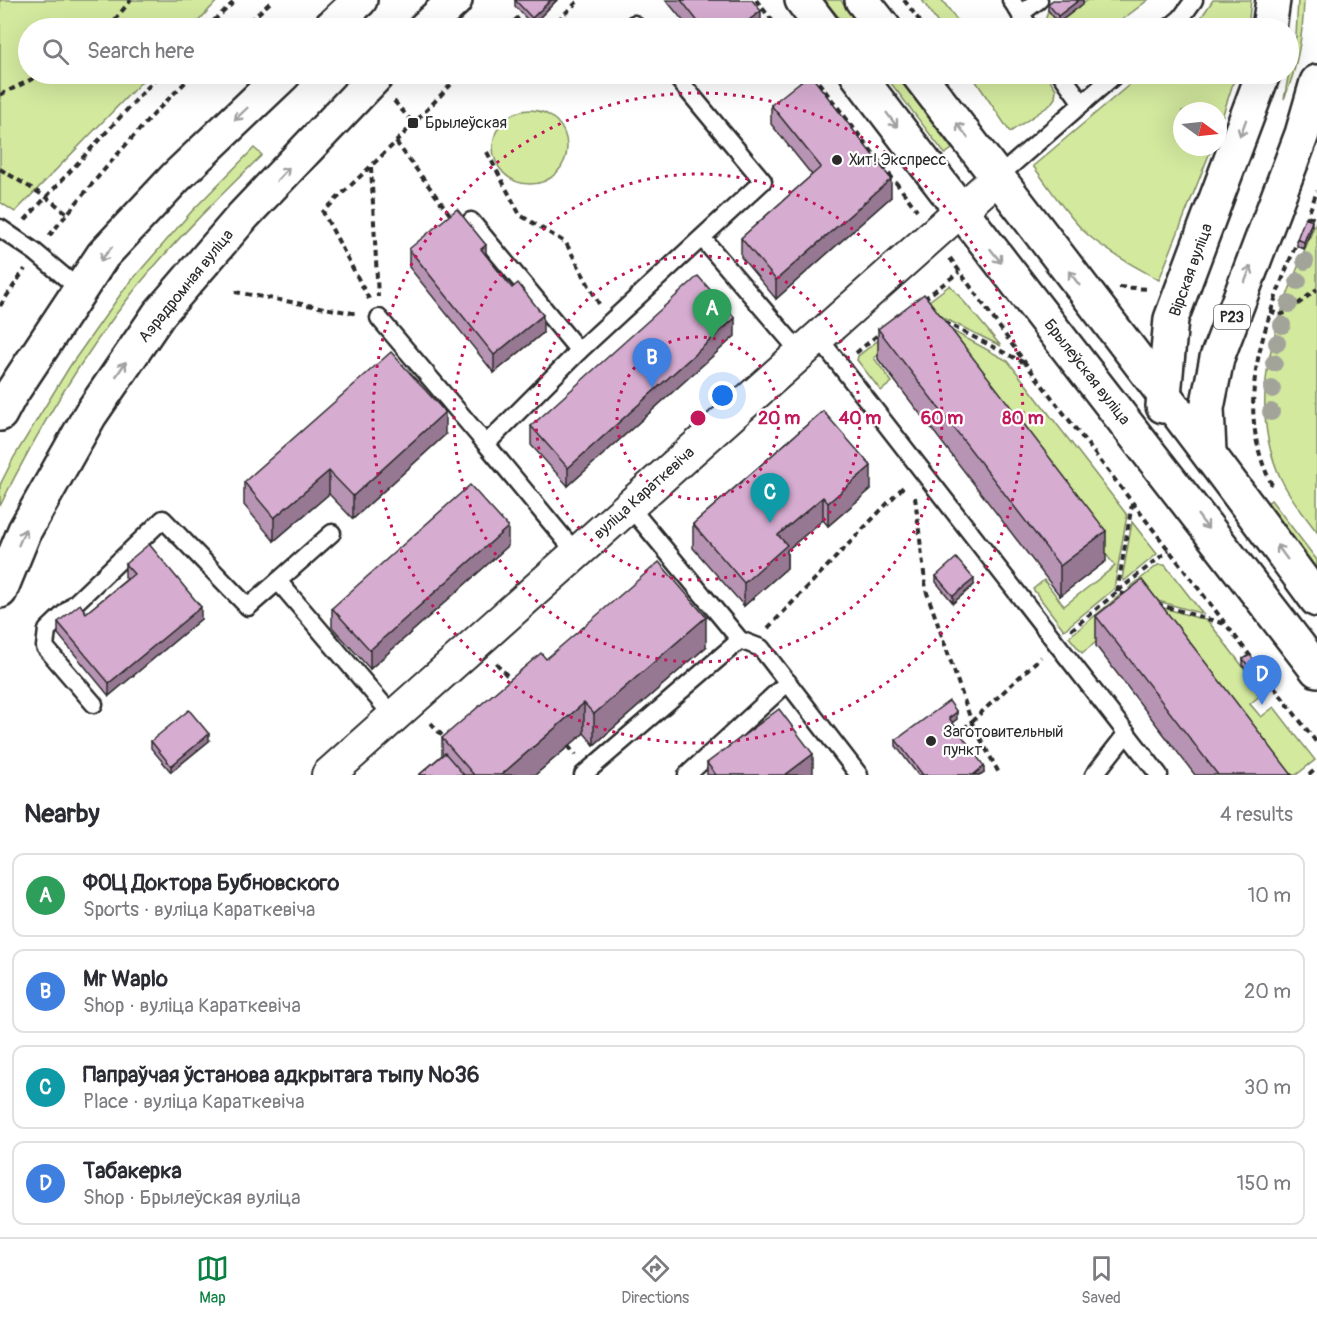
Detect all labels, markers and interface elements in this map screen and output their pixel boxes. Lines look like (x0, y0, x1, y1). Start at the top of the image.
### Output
search box (18, 18, 1299, 84)
icon: search (39, 35, 72, 68)
text: Search here (87, 37, 194, 65)
north arrow (1173, 102, 1227, 156)
one-way arrow (234, 107, 249, 121)
one-way arrow (886, 112, 898, 128)
place label: Брылеўская (425, 113, 507, 133)
marker: Брылеўская (406, 116, 420, 130)
one-way arrow (1237, 119, 1248, 137)
one-way arrow (956, 123, 968, 139)
place label: Хит! Экспресс (849, 150, 947, 170)
marker: Хит! Экспресс (830, 153, 844, 167)
one-way arrow (276, 166, 291, 181)
street label: Вірская вуліца (1165, 221, 1217, 319)
street label: Аэрадромная вуліца (134, 225, 238, 347)
one-way arrow (99, 246, 112, 262)
one-way arrow (989, 248, 1002, 264)
one-way arrow (1243, 266, 1254, 284)
one-way arrow (1067, 270, 1080, 286)
pin: A (692, 290, 732, 339)
road number: Р23 (1214, 305, 1250, 329)
street label: Брылеўская вуліца (1039, 315, 1135, 429)
pin: B (632, 338, 672, 388)
one-way arrow (115, 362, 127, 378)
your location (708, 381, 737, 410)
text: 20 m (758, 407, 800, 430)
text: 40 m (839, 407, 881, 430)
text: 60 m (921, 407, 963, 430)
text: 80 m (1002, 407, 1044, 430)
centre of rings (688, 408, 708, 428)
street label: вуліца Караткевіча (589, 442, 699, 544)
pin: C (750, 474, 790, 523)
one-way arrow (1197, 513, 1210, 529)
one-way arrow (17, 529, 28, 547)
one-way arrow (1276, 545, 1289, 561)
pin: D (1242, 656, 1282, 705)
place label: Заготовительный пункт (943, 722, 1063, 760)
marker: Заготовительный пункт (924, 734, 938, 748)
text: Nearby (24, 798, 100, 830)
text: 4 results (1220, 802, 1293, 827)
text: ФОЦ Доктора Бубновского (83, 869, 339, 897)
text: A (39, 883, 52, 908)
text: 10 m (1247, 883, 1291, 908)
text: Sports · вуліца Караткевіча (83, 897, 315, 922)
text: Mr Waplo (83, 965, 168, 993)
text: B (40, 979, 51, 1004)
text: 20 m (1244, 979, 1291, 1004)
text: Shop · вуліца Караткевіча (83, 993, 301, 1018)
text: Папраўчая ўстанова адкрытага тыпу №36 (83, 1061, 480, 1089)
text: C (39, 1075, 52, 1100)
text: 30 m (1244, 1075, 1291, 1100)
text: Place · вуліца Караткевіча (83, 1089, 304, 1114)
text: Табакерка (83, 1157, 182, 1185)
text: D (39, 1171, 52, 1196)
text: 150 m (1237, 1171, 1291, 1196)
text: Shop · Брылеўская вуліца (83, 1185, 301, 1210)
tab: Map (196, 1252, 229, 1308)
tab: Directions (621, 1252, 689, 1308)
tab: Saved (1081, 1252, 1121, 1308)

